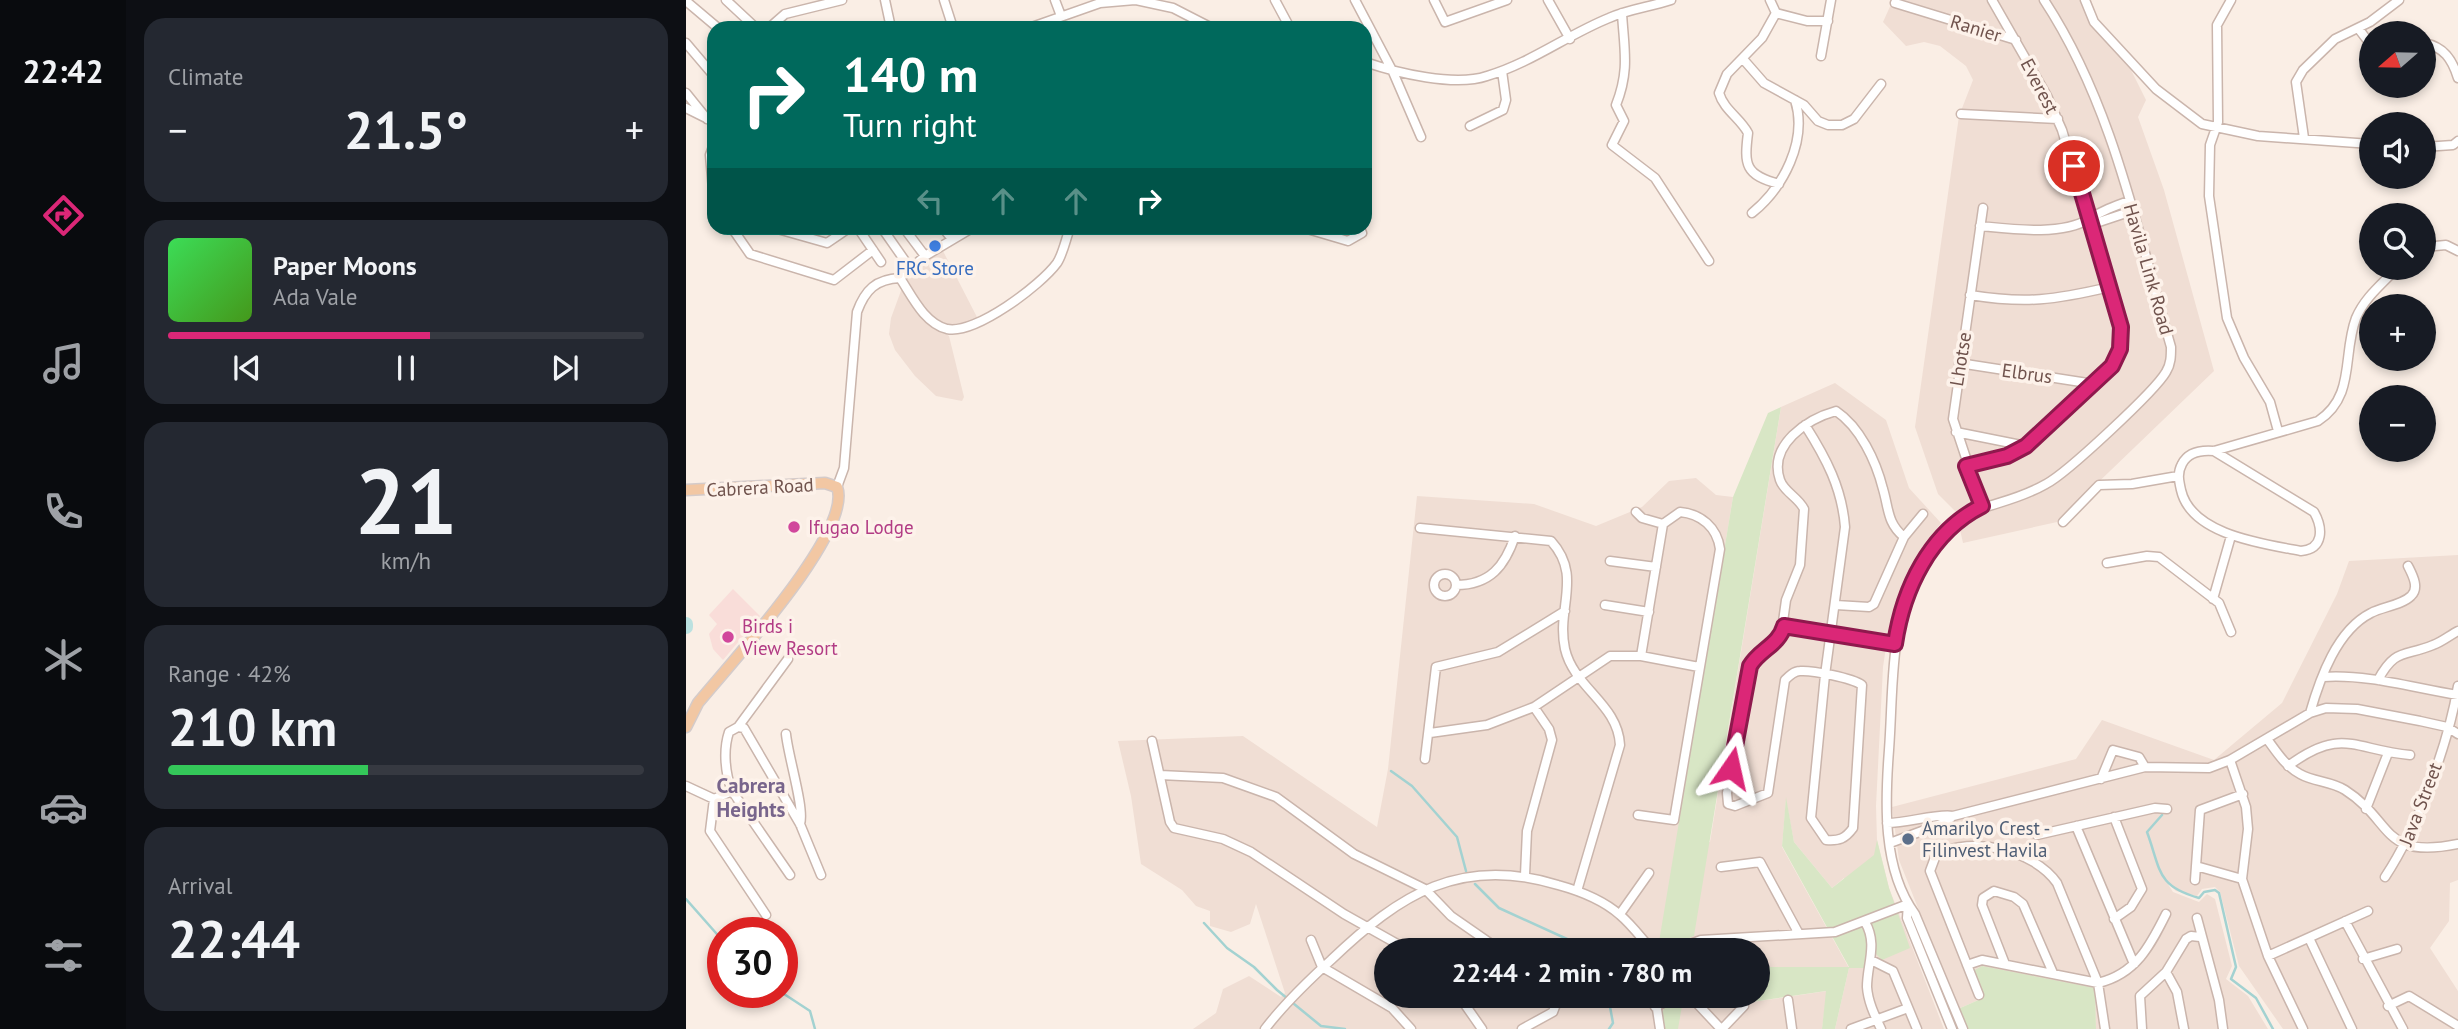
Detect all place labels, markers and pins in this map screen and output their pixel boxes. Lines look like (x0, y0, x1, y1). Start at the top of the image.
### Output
pin (2044, 136, 2104, 196)
marker: FRC Store (927, 238, 943, 254)
place label: FRC Store (896, 256, 974, 280)
place label: Ifugao Lodge (808, 515, 914, 539)
marker: Ifugao Lodge (786, 519, 802, 535)
place label: Birds i View Resort (741, 614, 838, 660)
marker: Birds i View Resort (720, 629, 736, 645)
place label: Amarilyo Crest - Filinvest Havila (1922, 816, 2050, 862)
marker: Amarilyo Crest - Filinvest Havila (1900, 831, 1916, 847)

